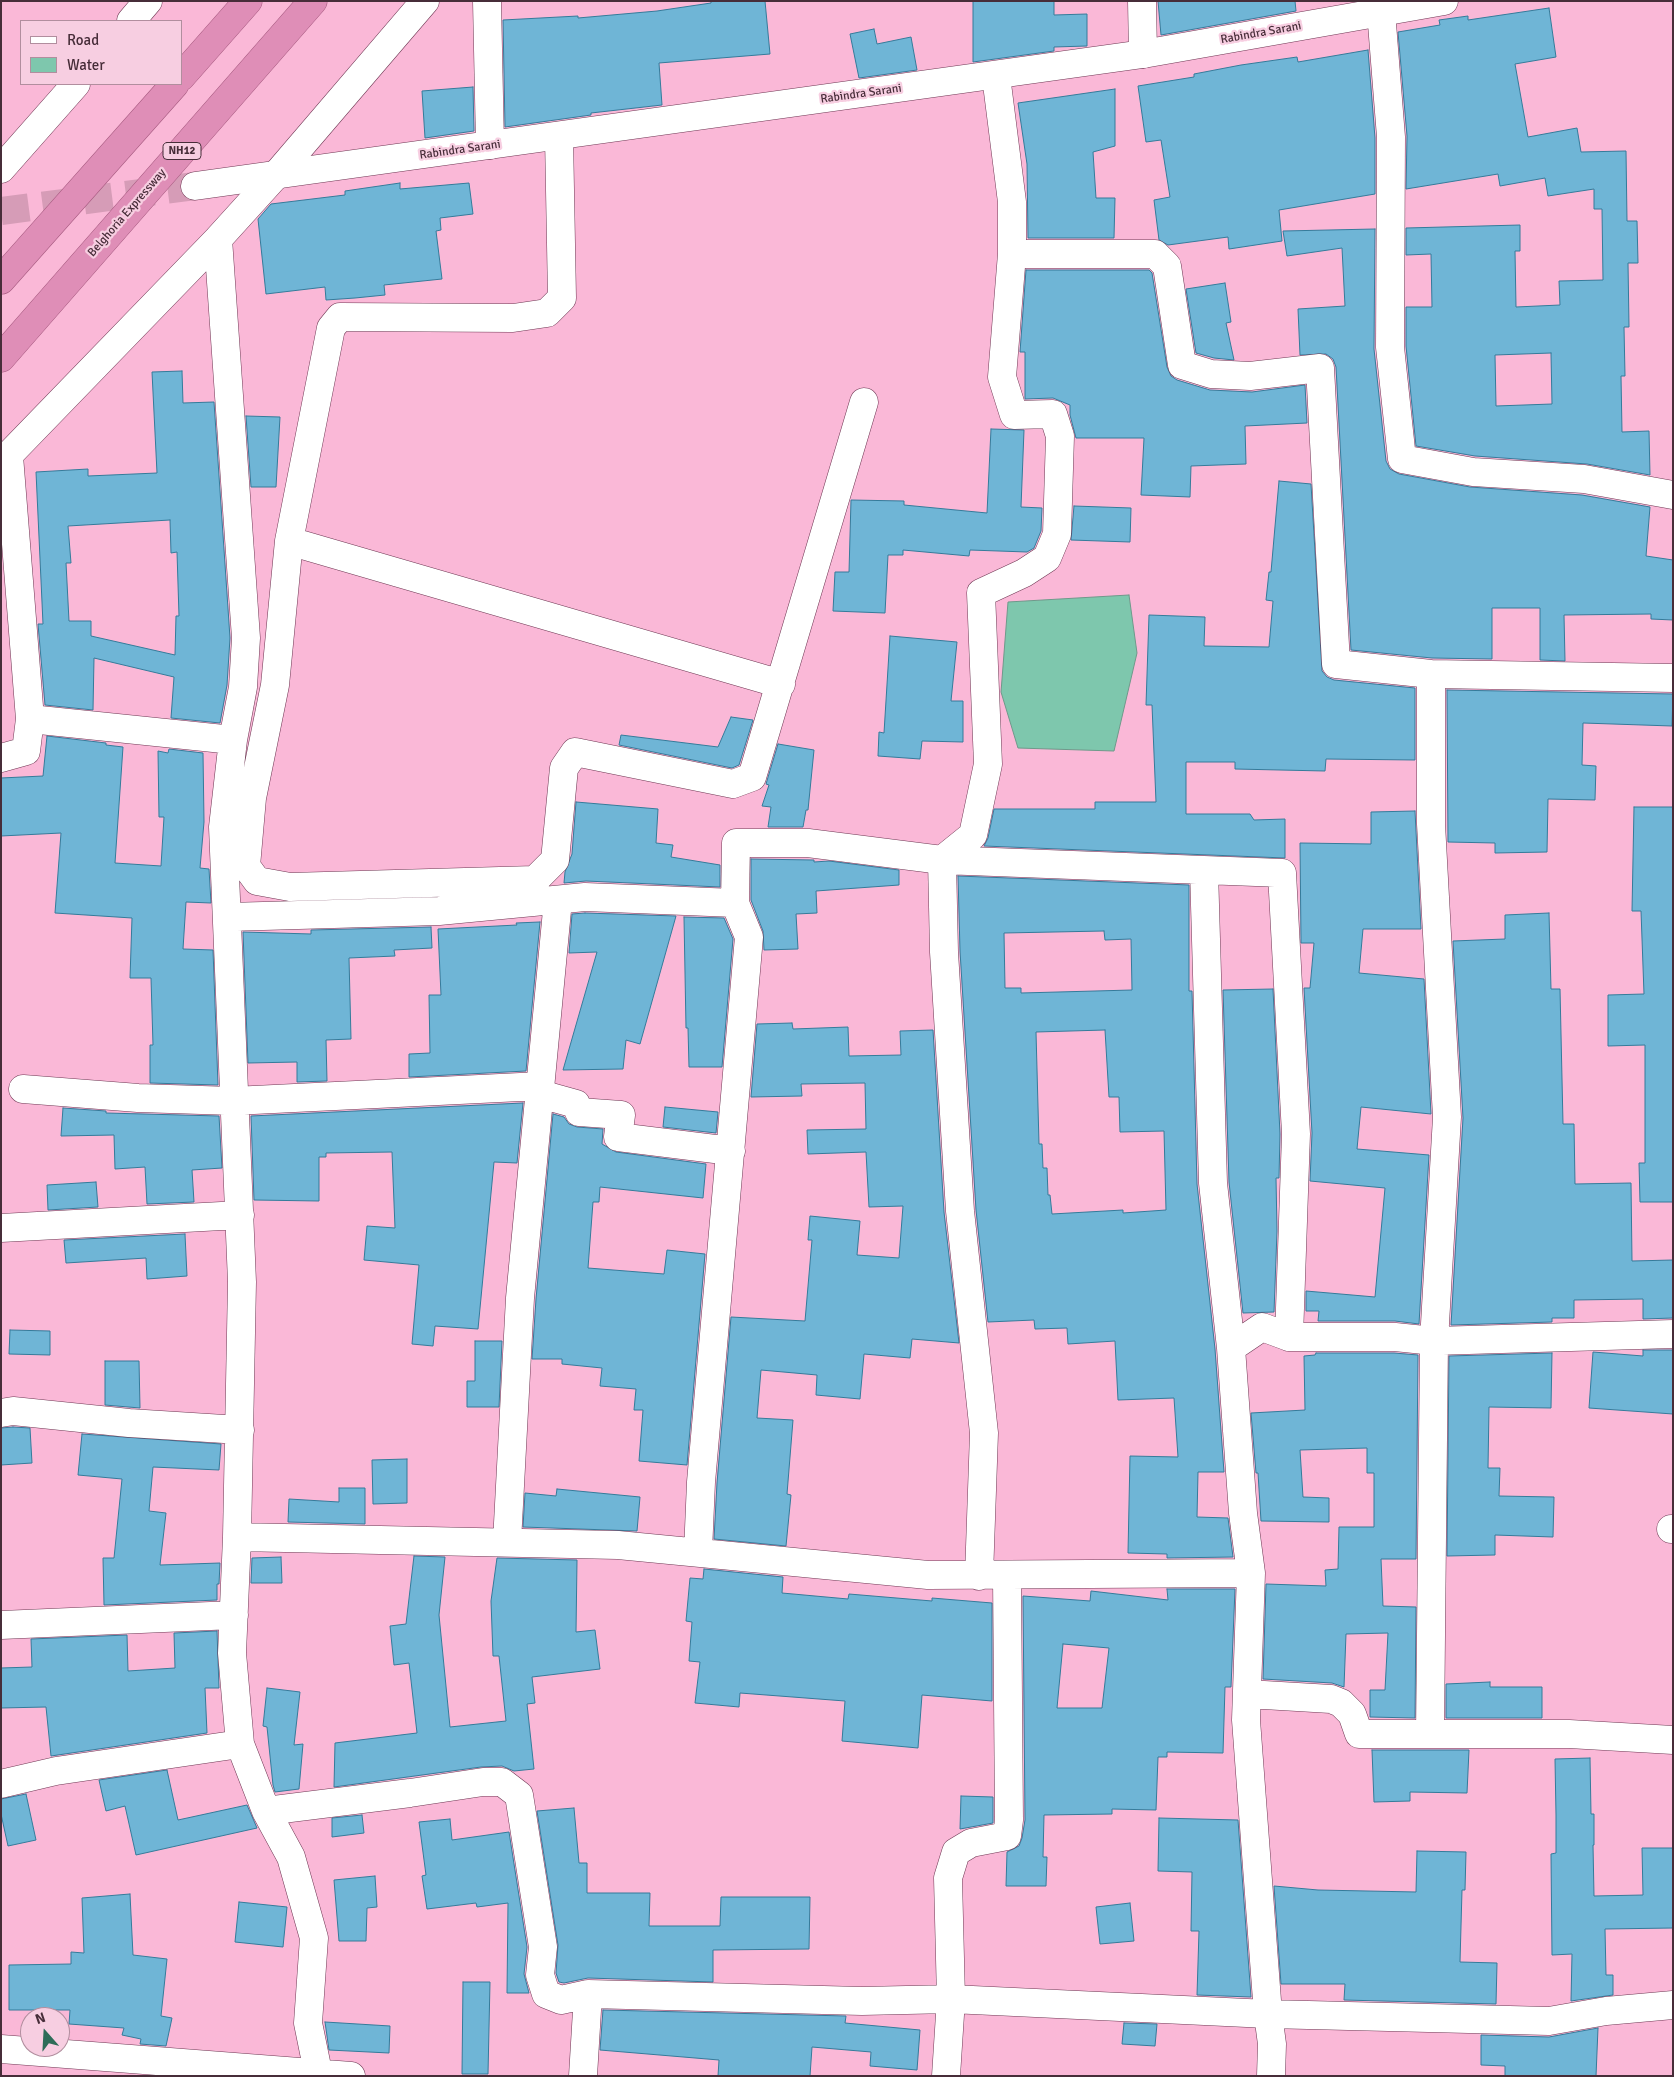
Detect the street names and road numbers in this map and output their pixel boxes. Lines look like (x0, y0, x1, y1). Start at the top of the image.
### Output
street label: Rabindra Sarani (1220, 19, 1302, 47)
street label: Rabindra Sarani (820, 81, 902, 107)
street label: Rabindra Sarani (419, 137, 501, 163)
road number: NH12 (163, 142, 201, 160)
street label: Belghoria Expressway (85, 166, 169, 260)

